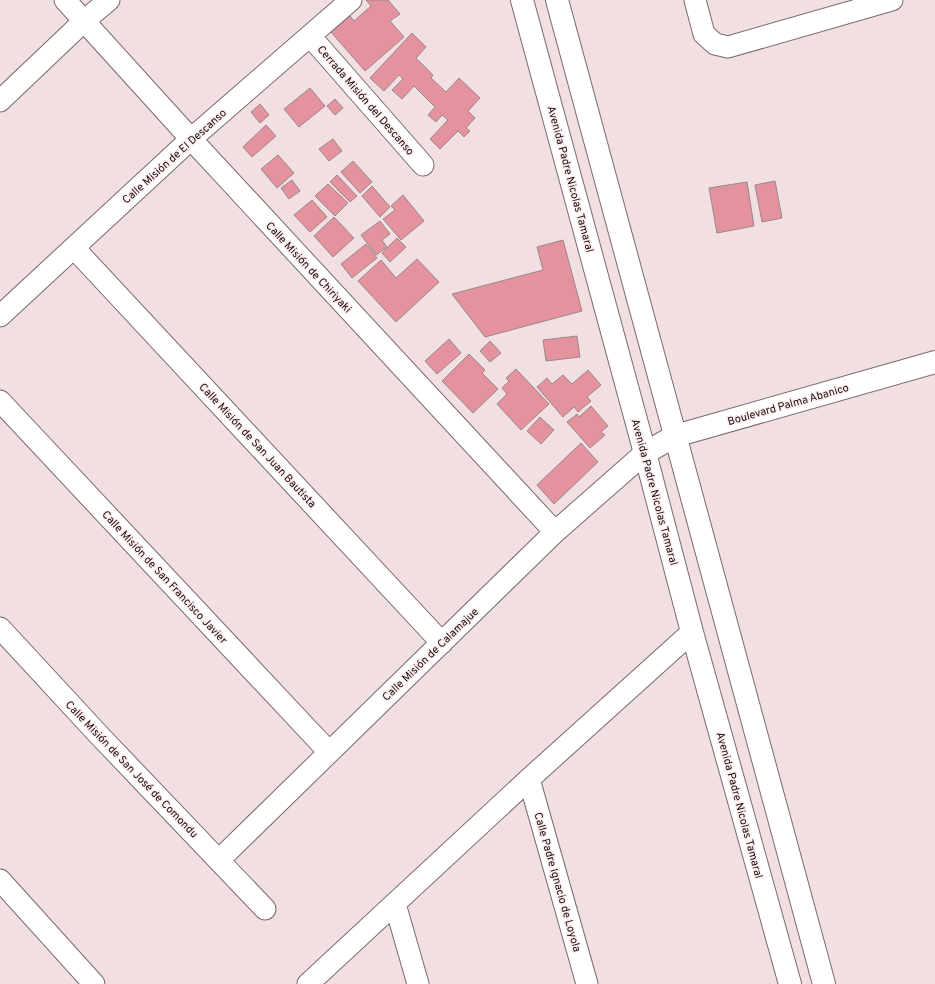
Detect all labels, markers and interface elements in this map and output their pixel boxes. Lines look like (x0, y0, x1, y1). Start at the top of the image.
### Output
street label: Cerrada Misión del Descanso (314, 43, 417, 158)
street label: Avenida Padre Nicolas Tamaral (544, 104, 596, 254)
street label: Calle Misión de El Descanso (120, 106, 230, 207)
street label: Calle Misión de Chiriyaki (262, 219, 354, 316)
street label: Calle Misión de San Juan Bautista (196, 380, 319, 511)
street label: Boulevard Palma Abanico (726, 381, 851, 429)
street label: Avenida Padre Nicolas Tamaral (628, 417, 680, 567)
street label: Calle Misión de San Francisco Javier (99, 508, 230, 648)
street label: Calle Misión de Calamajue (380, 605, 482, 704)
street label: Calle Misión de San José de Comondu (62, 698, 201, 841)
street label: Avenida Padre Nicolas Tamaral (713, 730, 765, 880)
street label: Calle Padre Ignacio de Loyola (530, 811, 584, 954)

